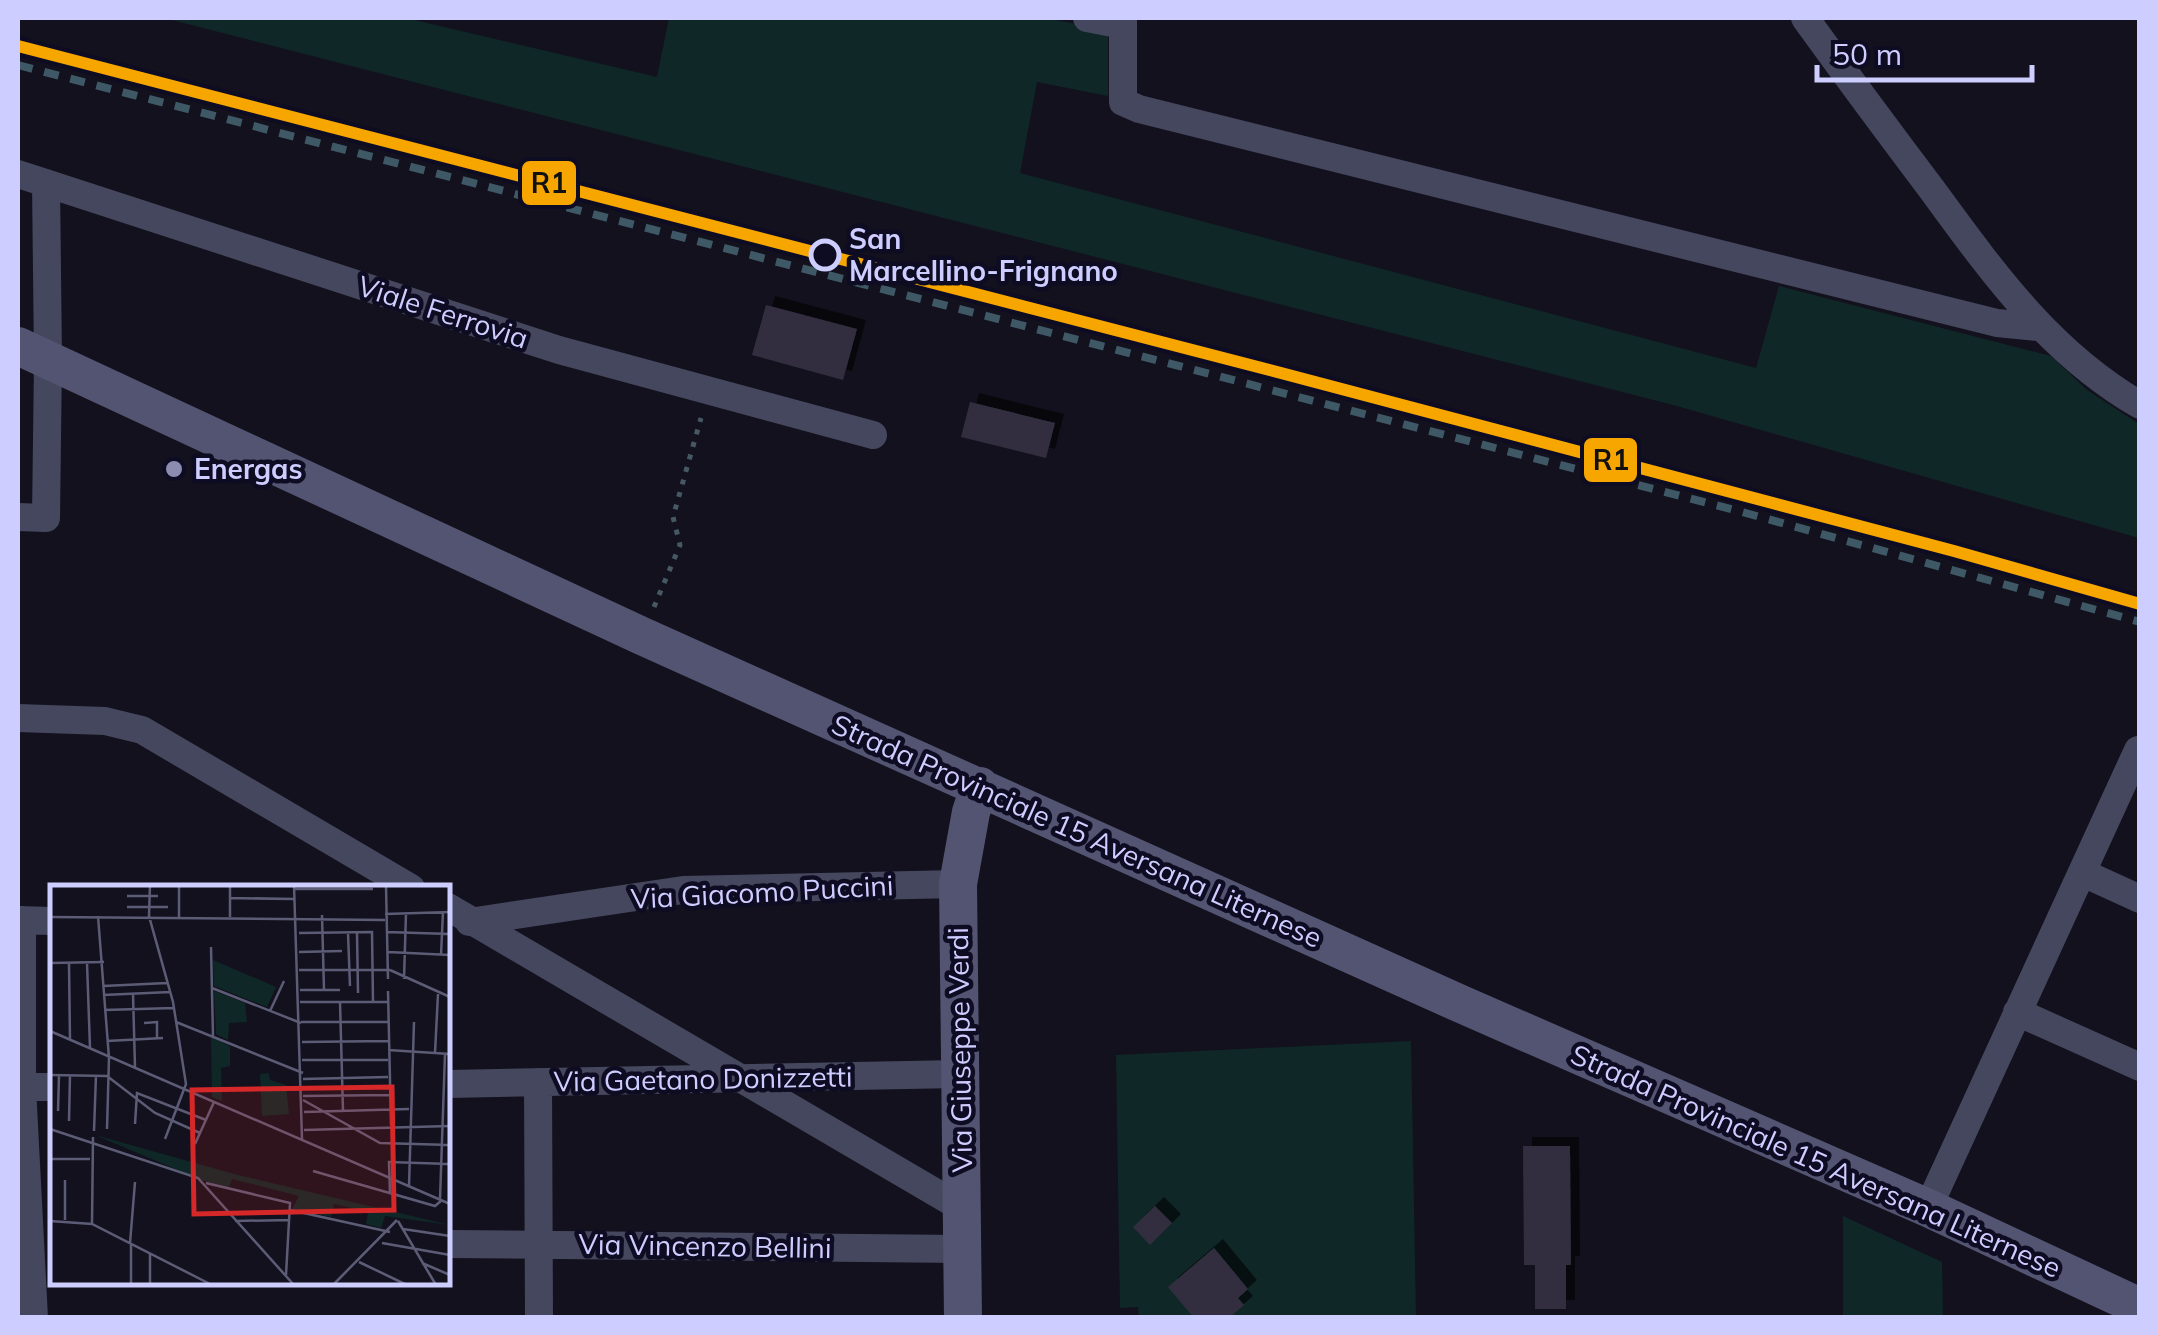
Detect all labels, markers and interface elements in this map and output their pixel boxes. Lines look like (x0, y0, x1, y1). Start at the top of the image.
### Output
scale bar (1817, 20, 2032, 82)
text: 50 m (1832, 35, 1902, 73)
line badge: R1 (520, 159, 578, 207)
text: R1 (531, 165, 567, 200)
place label: San Marcellino-Frignano (849, 221, 1118, 288)
marker: San Marcellino-Frignano (810, 240, 840, 270)
street label: Viale Ferrovia (354, 268, 533, 356)
line badge: R1 (1582, 436, 1639, 484)
text: R1 (1593, 442, 1629, 477)
place label: Energas (194, 451, 302, 486)
marker: Energas (163, 458, 185, 480)
street label: Strada Provinciale 15 Aversana Liternese (827, 706, 1328, 955)
street label: Via Giacomo Puccini (630, 867, 894, 916)
inset map (50, 885, 450, 1285)
street label: Via Giuseppe Verdi (940, 927, 979, 1173)
street label: Strada Provinciale 15 Aversana Liternese (1566, 1036, 2067, 1285)
street label: Via Gaetano Donizzetti (553, 1058, 853, 1099)
street label: Via Vincenzo Bellini (578, 1226, 832, 1265)

